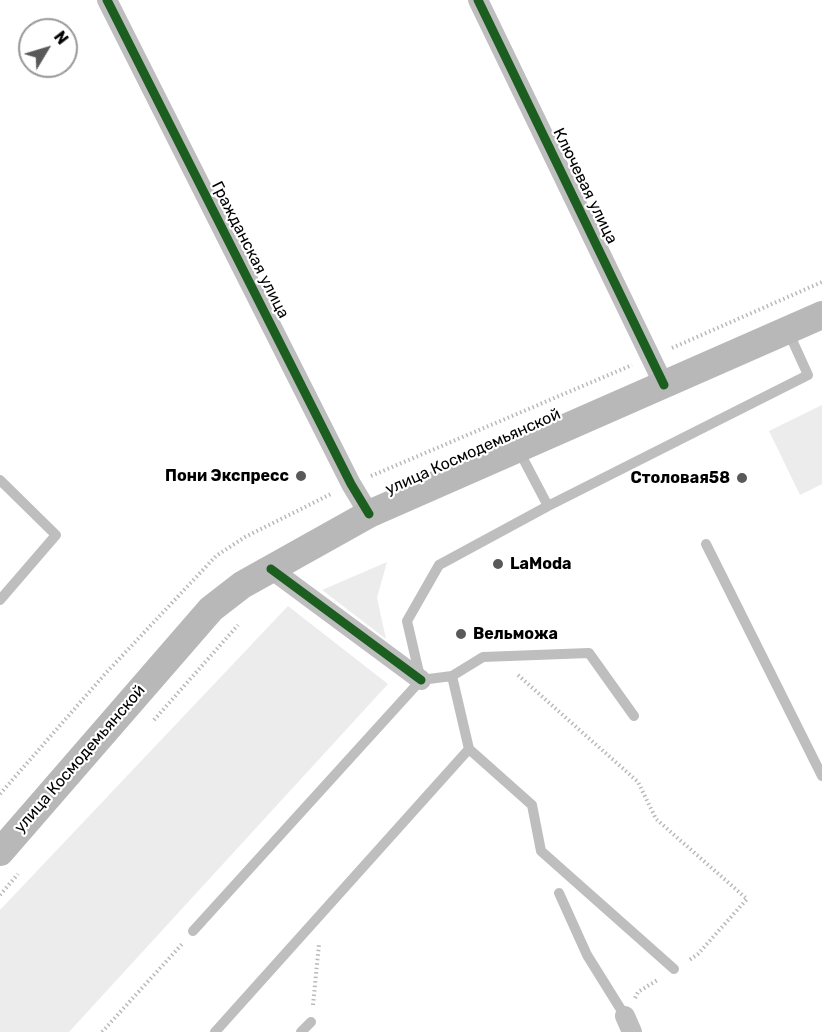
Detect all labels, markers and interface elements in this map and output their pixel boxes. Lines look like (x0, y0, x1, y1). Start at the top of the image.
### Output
north arrow (18, 18, 78, 78)
text: N (50, 27, 72, 48)
street label: Ключевая улица (549, 125, 621, 247)
street label: Гражданская улица (207, 178, 293, 322)
street label: улица Космодемьянской (382, 405, 564, 499)
place label: Пони Экспресс (165, 466, 289, 486)
place label: Столовая58 (631, 468, 730, 488)
marker: Пони Экспресс (294, 469, 308, 483)
marker: Столовая58 (735, 471, 749, 485)
place label: LaModa (510, 554, 572, 574)
marker: LaModa (491, 557, 505, 571)
place label: Вельможа (473, 624, 558, 644)
marker: Вельможа (454, 627, 468, 641)
street label: улица Космодемьянской (11, 681, 149, 837)

